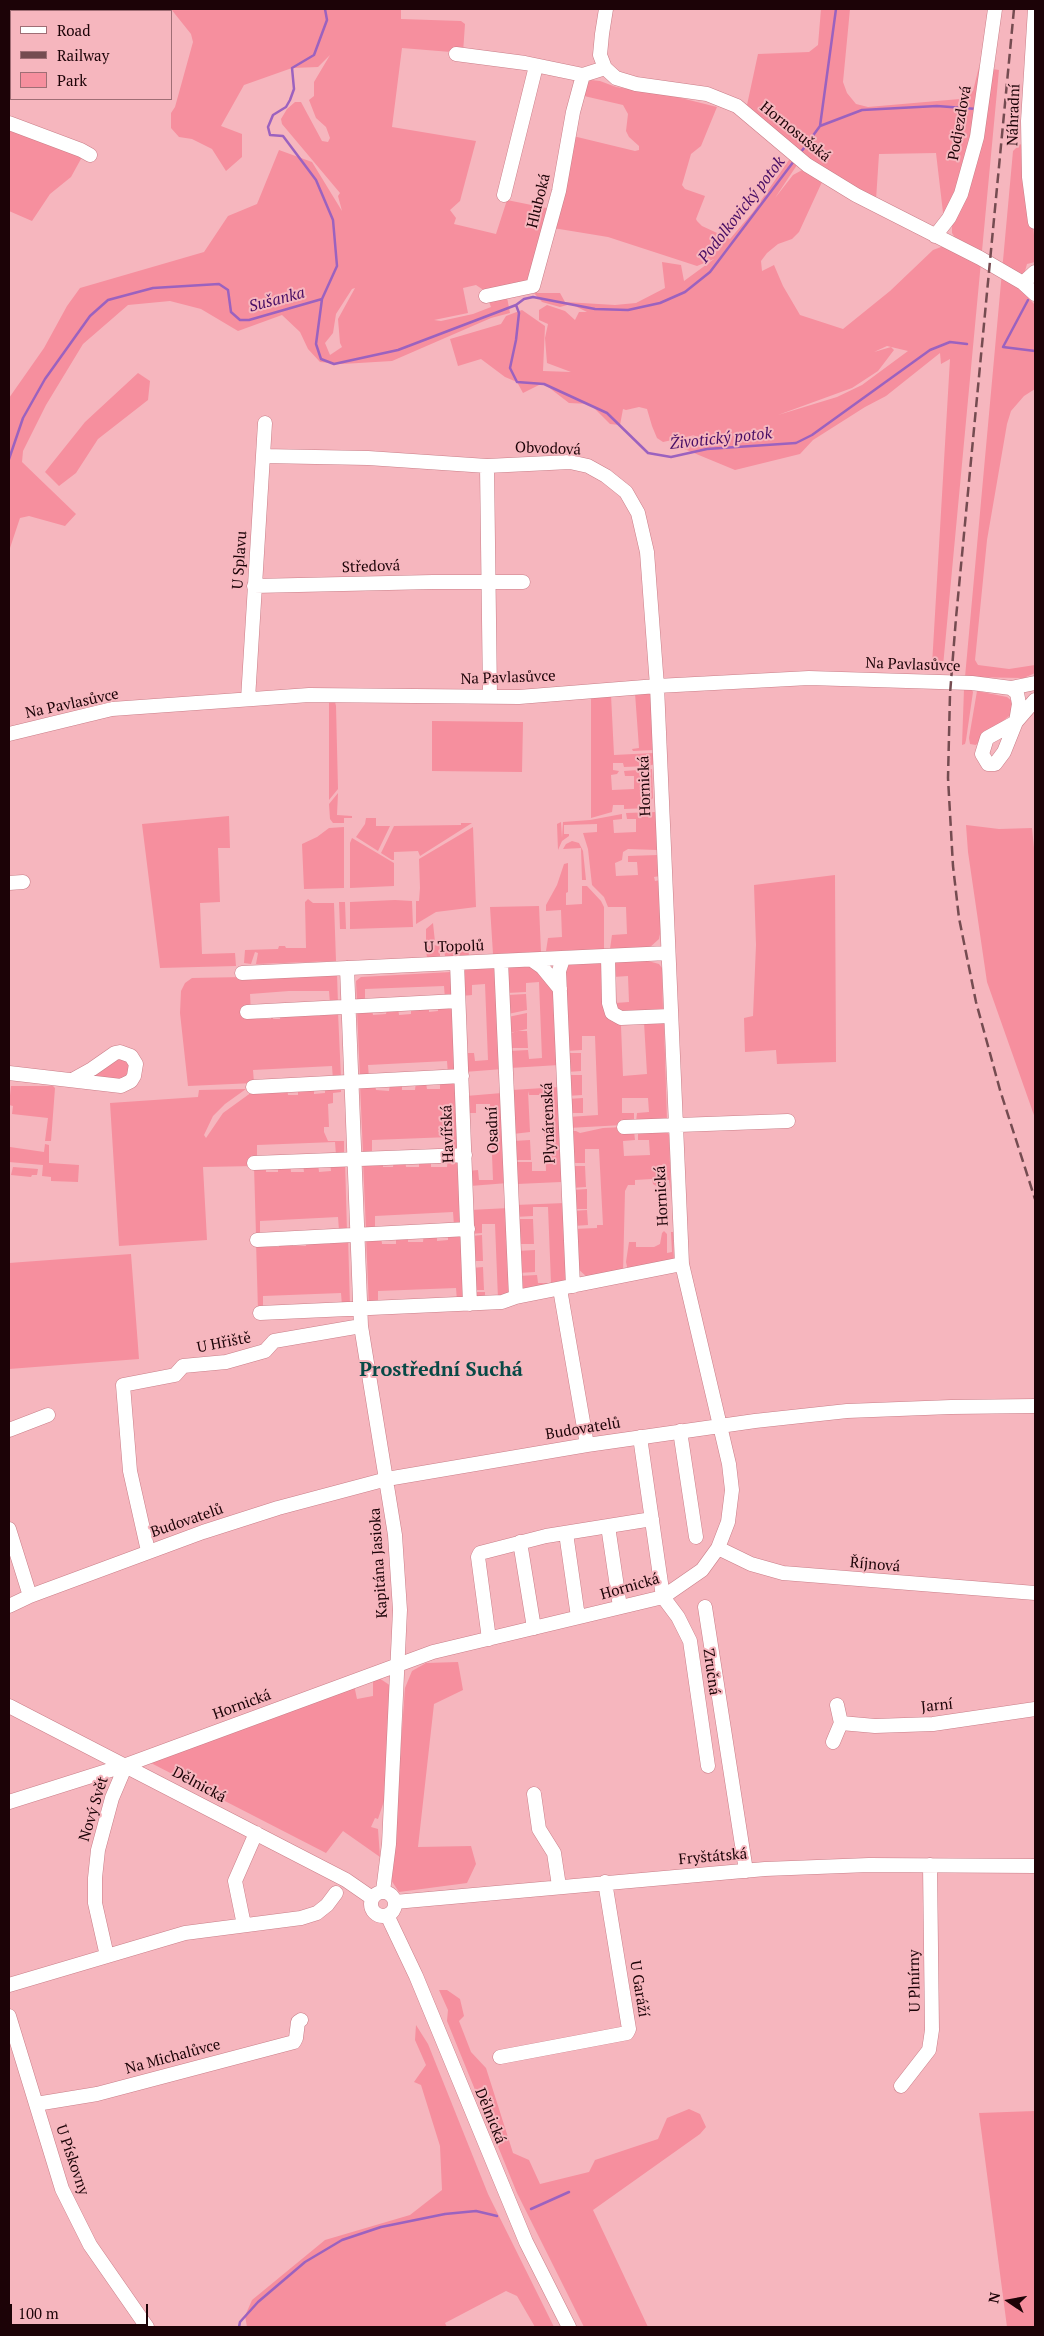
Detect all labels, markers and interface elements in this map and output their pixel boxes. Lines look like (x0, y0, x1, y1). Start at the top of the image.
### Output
legend (10, 10, 172, 100)
text: Road (57, 20, 90, 40)
text: Railway (57, 45, 109, 65)
text: Park (57, 70, 87, 90)
street label: Náhradní (1004, 83, 1024, 147)
street label: Podjezdová (945, 84, 975, 162)
street label: Hornosušská (756, 98, 834, 166)
water label: Podolkovický potok (695, 153, 789, 267)
street label: Hluboká (524, 172, 554, 230)
water label: Sušanka (247, 283, 307, 317)
water label: Životický potok (669, 424, 773, 454)
street label: Obvodová (515, 439, 581, 459)
street label: U Splavu (229, 530, 251, 590)
street label: Středová (341, 557, 401, 577)
street label: Na Pavlasůvce (865, 654, 961, 676)
street label: Na Pavlasůvce (460, 667, 556, 689)
street label: Na Pavlasůvce (24, 685, 120, 723)
street label: Hornická (635, 755, 655, 817)
street label: U Topolů (424, 937, 484, 957)
street label: Plynárenská (539, 1082, 559, 1164)
street label: Havířská (438, 1105, 458, 1163)
street label: Osadní (483, 1106, 503, 1154)
street label: Hornická (651, 1165, 673, 1227)
street label: U Hřiště (196, 1329, 252, 1357)
district label: Prostřední Suchá (359, 1358, 523, 1382)
street label: Budovatelů (544, 1414, 622, 1444)
street label: Budovatelů (148, 1500, 226, 1542)
street label: Kapitána Jasioka (366, 1507, 392, 1619)
street label: Říjnová (849, 1554, 901, 1576)
street label: Hornická (598, 1570, 662, 1604)
street label: Zručná (699, 1647, 723, 1697)
street label: Hornická (210, 1686, 274, 1724)
street label: Jarní (920, 1695, 954, 1717)
street label: Dělnická (169, 1763, 229, 1807)
street label: Nový Svět (76, 1774, 112, 1844)
street label: Fryštátská (678, 1845, 748, 1869)
street label: U Plnírny (905, 1949, 925, 2013)
street label: U Garáží (626, 1960, 652, 2018)
street label: Na Michalůvce (123, 2036, 223, 2078)
street label: Dělnická (471, 2086, 509, 2146)
street label: U Pískovny (52, 2122, 92, 2198)
north arrow (984, 2276, 1034, 2326)
text: N (983, 2291, 1004, 2305)
scale bar (12, 2294, 150, 2326)
text: 100 m (18, 2303, 59, 2323)

